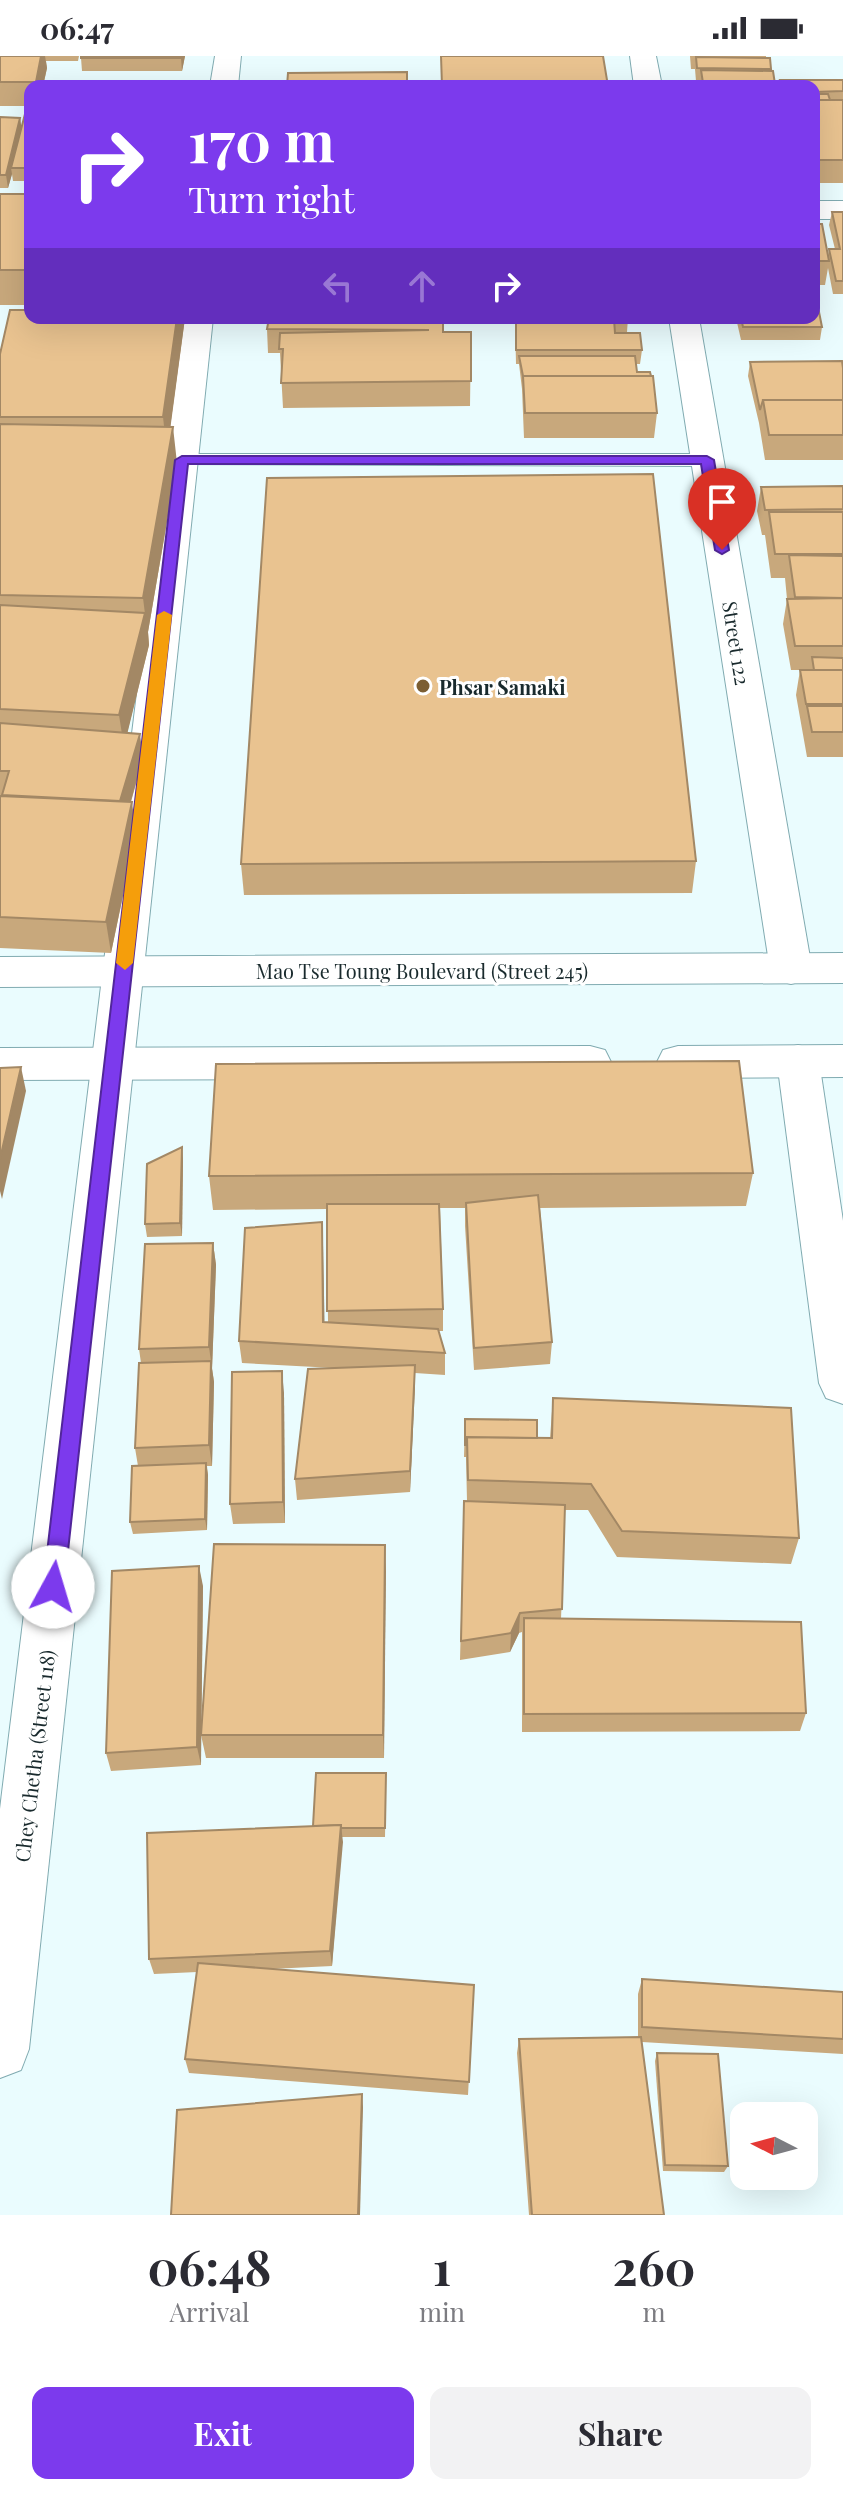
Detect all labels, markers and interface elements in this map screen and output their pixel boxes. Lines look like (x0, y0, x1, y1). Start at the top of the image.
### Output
text: 06:47 (40, 8, 114, 48)
text: 170 m (188, 102, 335, 177)
icon: right (56, 112, 160, 216)
text: Turn right (188, 174, 355, 222)
icon: left (316, 264, 360, 308)
icon: ahead (400, 264, 444, 308)
icon: right (484, 264, 528, 308)
pin (688, 468, 756, 550)
icon: arrive (700, 480, 744, 524)
street label: Street 122 (717, 599, 757, 687)
place label: Phsar Samaki (439, 673, 565, 700)
marker: Phsar Samaki (414, 677, 432, 695)
street label: Mao Tse Toung Boulevard (Street 245) (256, 957, 588, 984)
position arrow (11, 1545, 95, 1629)
street label: Chey Chetha (Street 118) (8, 1648, 60, 1864)
north arrow (730, 2102, 818, 2190)
map controls (730, 2102, 818, 2190)
text: 06:48 (147, 2234, 272, 2298)
text: 1 (433, 2234, 451, 2298)
text: 260 (613, 2234, 696, 2298)
text: Arrival (169, 2294, 250, 2329)
text: min (419, 2294, 465, 2329)
text: m (643, 2294, 666, 2329)
button: Exit (32, 2387, 414, 2479)
button: Share (430, 2387, 811, 2479)

